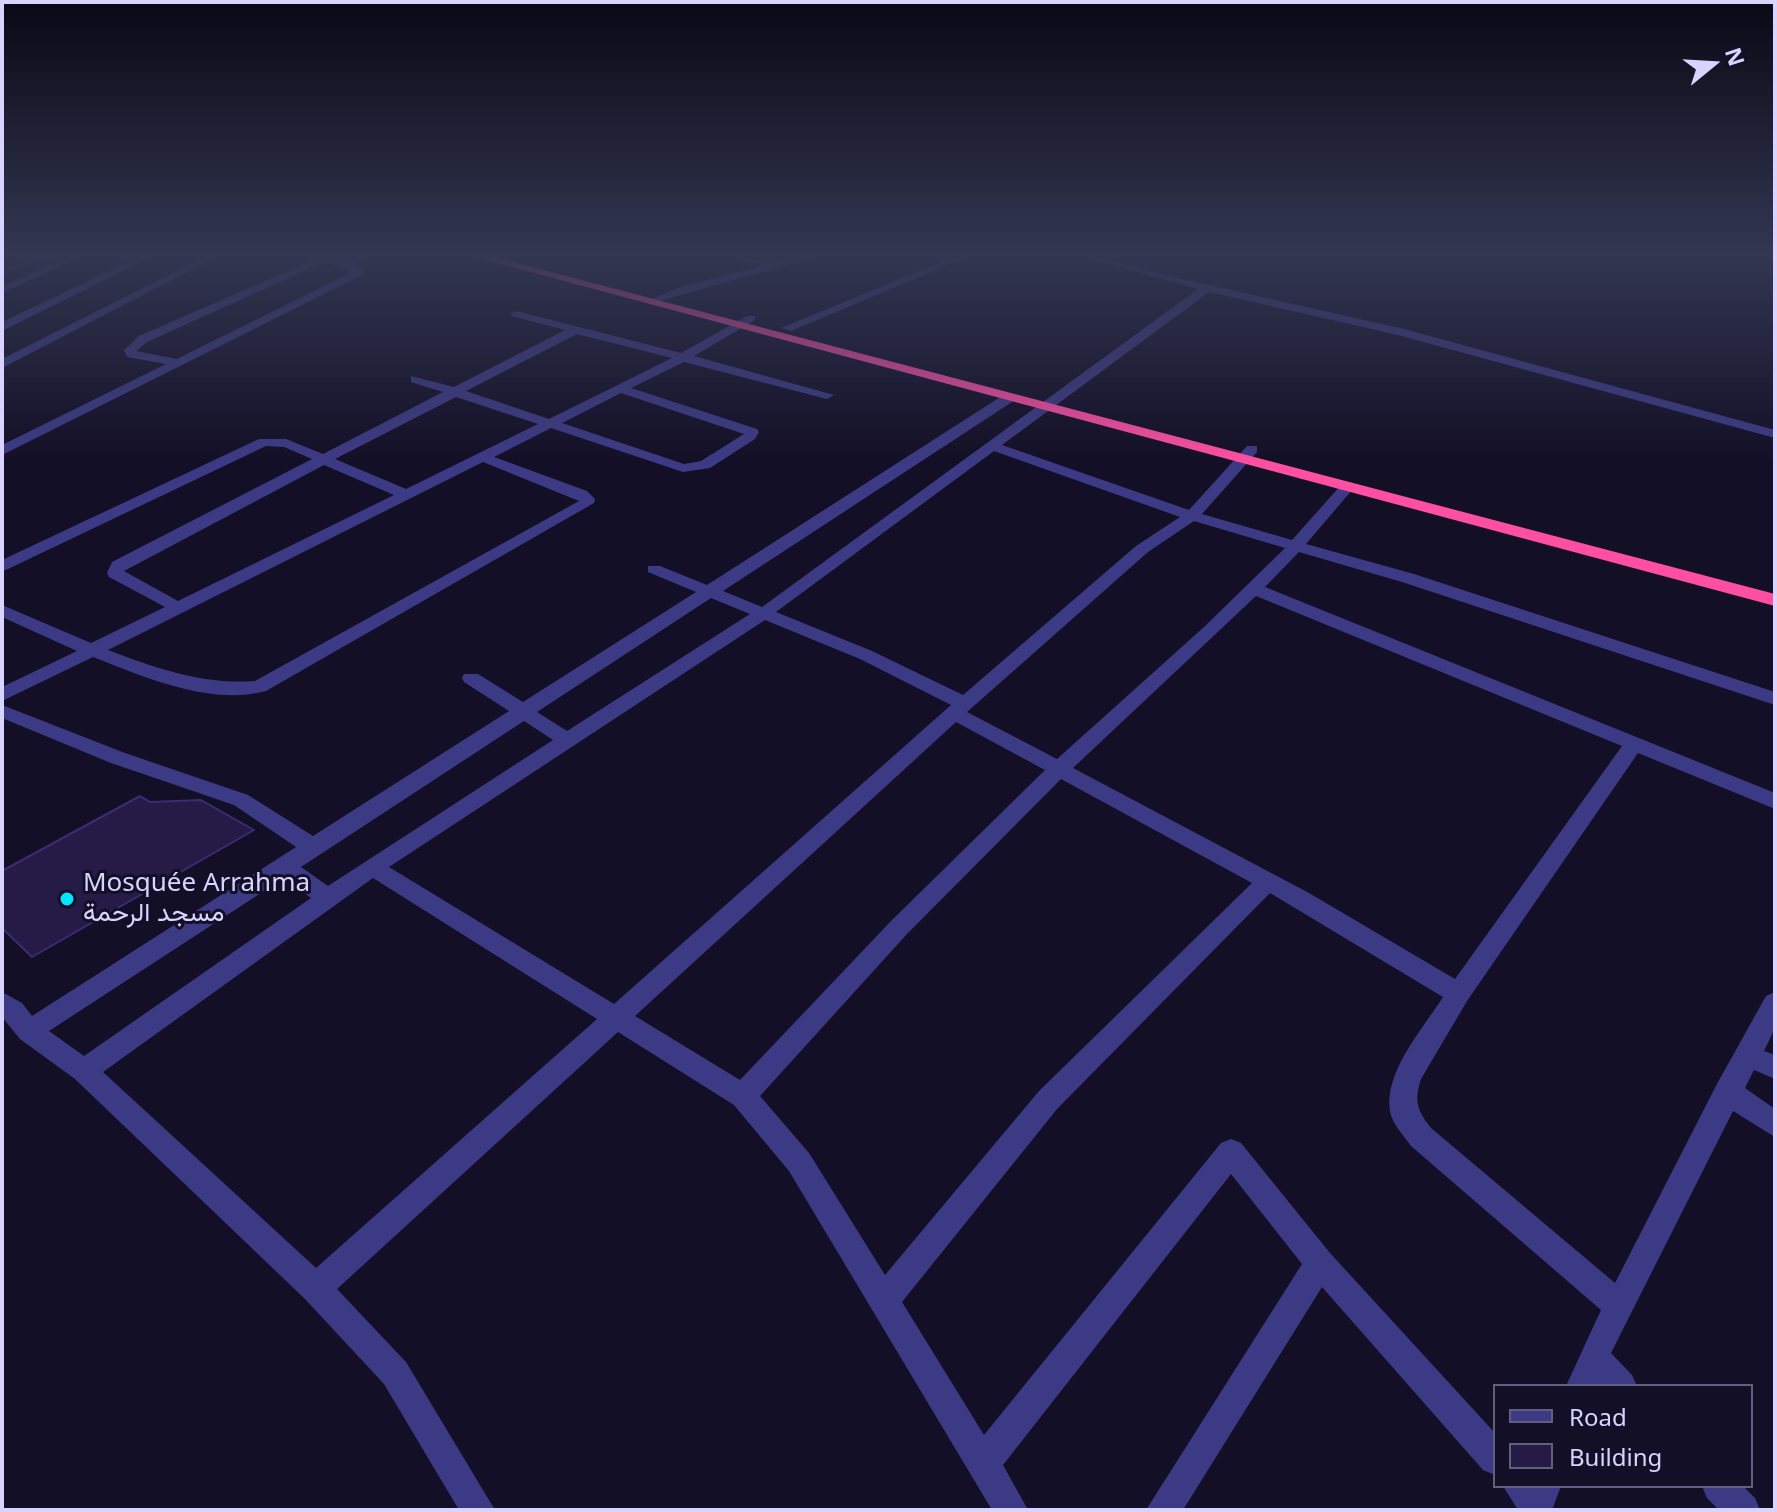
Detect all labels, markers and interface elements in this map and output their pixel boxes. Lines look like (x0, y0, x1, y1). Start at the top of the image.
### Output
north arrow (1673, 24, 1753, 104)
text: N (1719, 43, 1753, 70)
place label: Mosquée Arrahma مسجد الرحمة (83, 868, 310, 930)
marker: Mosquée Arrahma مسجد الرحمة (58, 890, 76, 908)
legend (1493, 1384, 1753, 1488)
text: Road (1569, 1400, 1627, 1433)
text: Building (1569, 1440, 1662, 1473)

